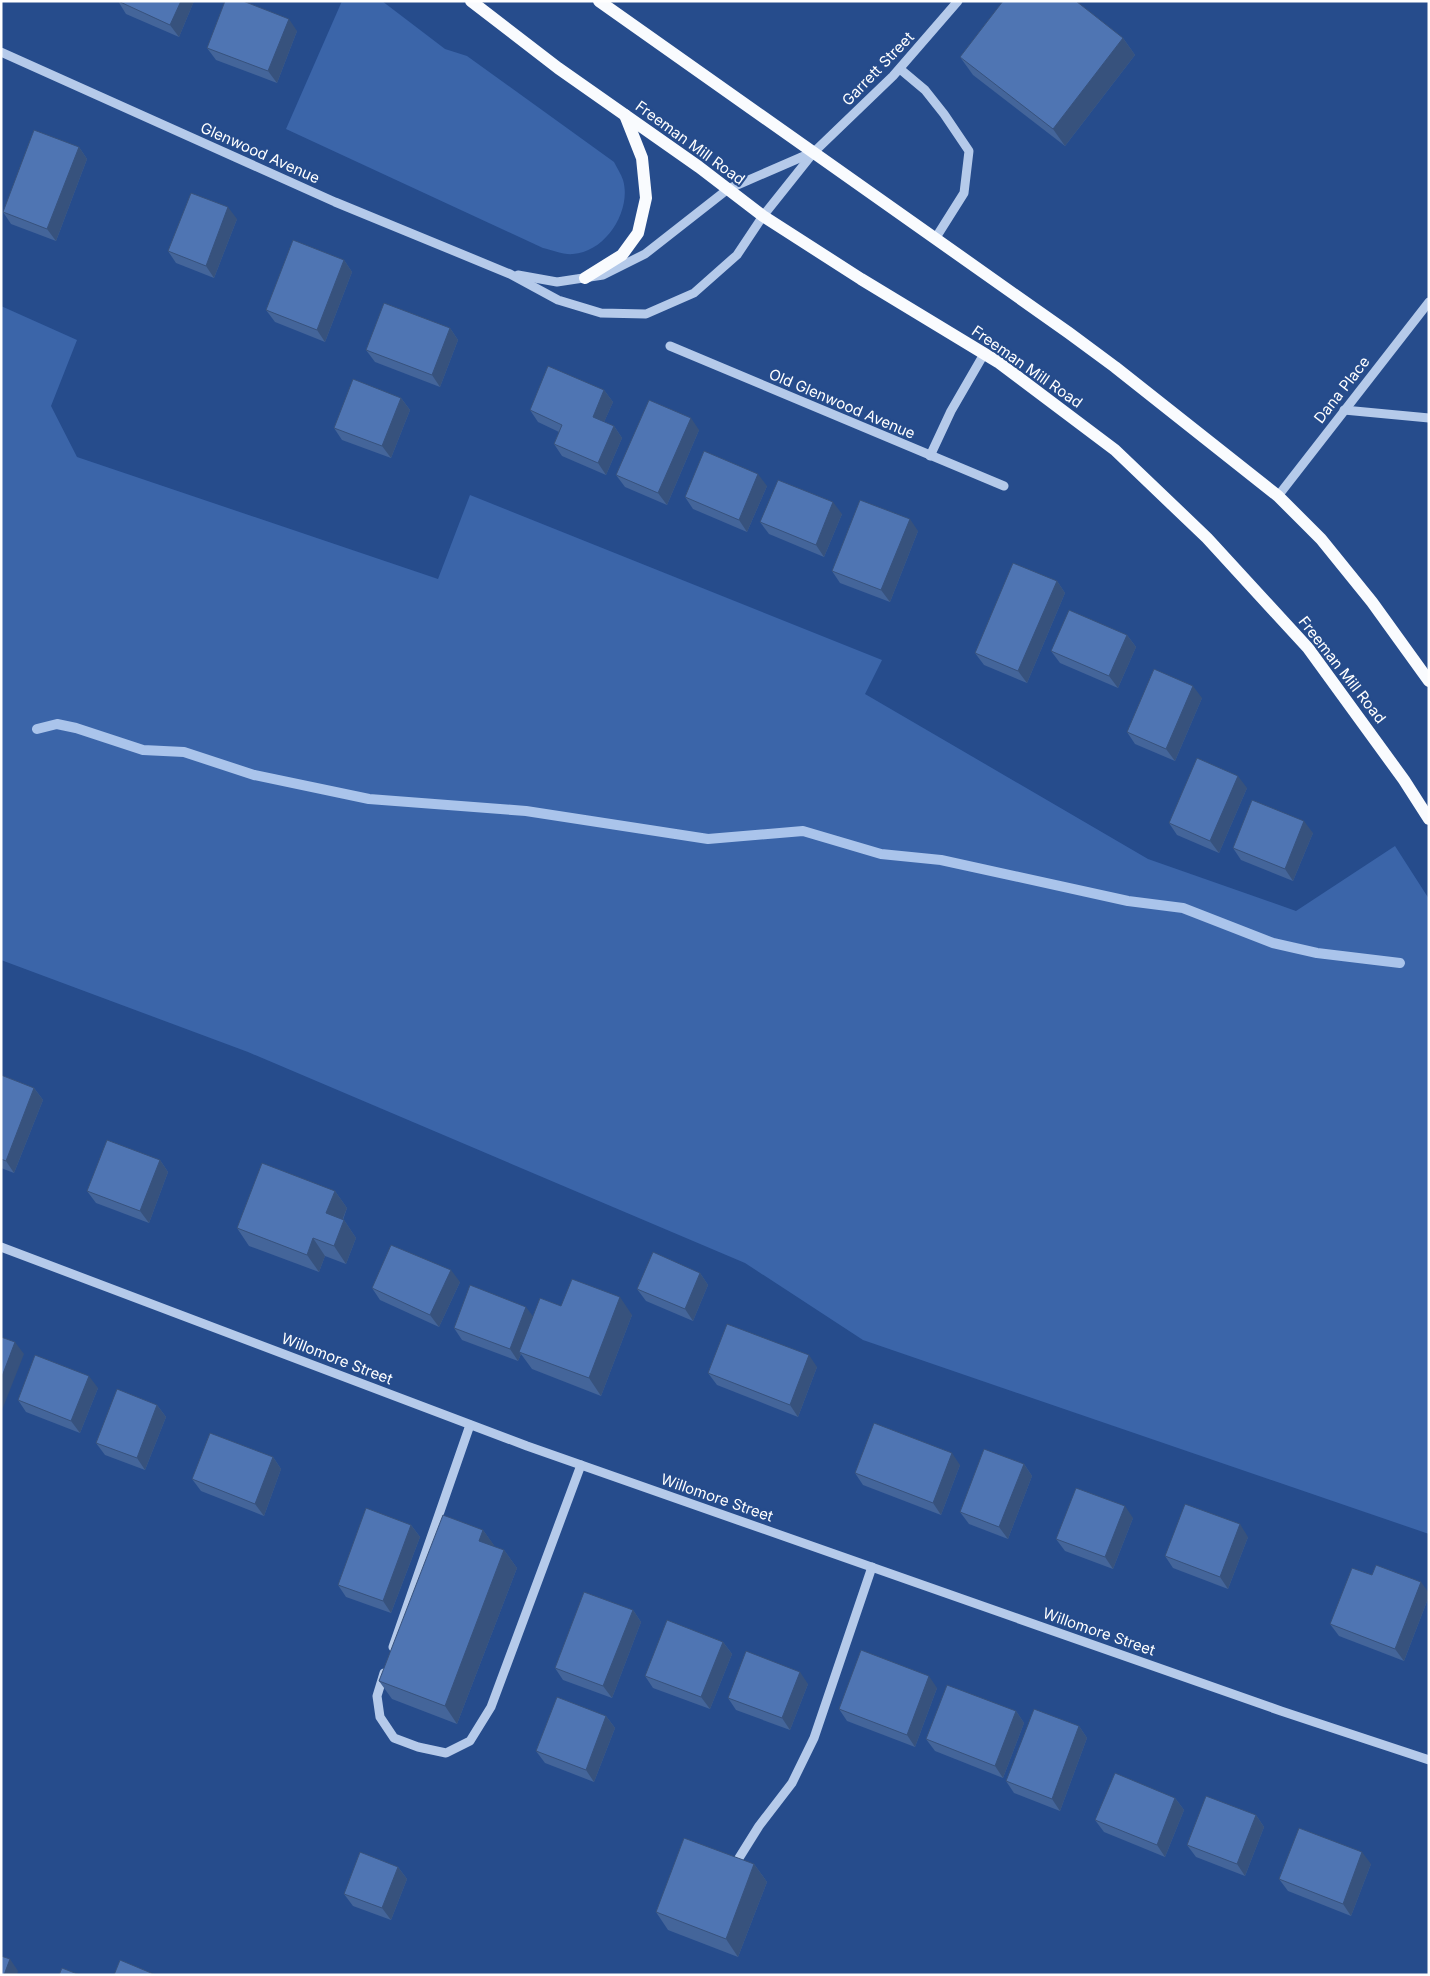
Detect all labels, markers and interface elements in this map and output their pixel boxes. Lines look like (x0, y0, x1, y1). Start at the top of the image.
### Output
street label: Garrett Street (838, 28, 918, 110)
street label: Freeman Mill Road (632, 96, 749, 189)
street label: Glenwood Avenue (198, 118, 323, 187)
street label: Freeman Mill Road (968, 321, 1086, 412)
street label: Dana Place (1310, 352, 1374, 427)
street label: Old Glenwood Avenue (766, 364, 918, 443)
street label: Freeman Mill Road (1295, 612, 1390, 727)
street label: Willomore Street (279, 1329, 396, 1388)
street label: Willomore Street (659, 1469, 776, 1526)
street label: Willomore Street (1041, 1603, 1158, 1660)

